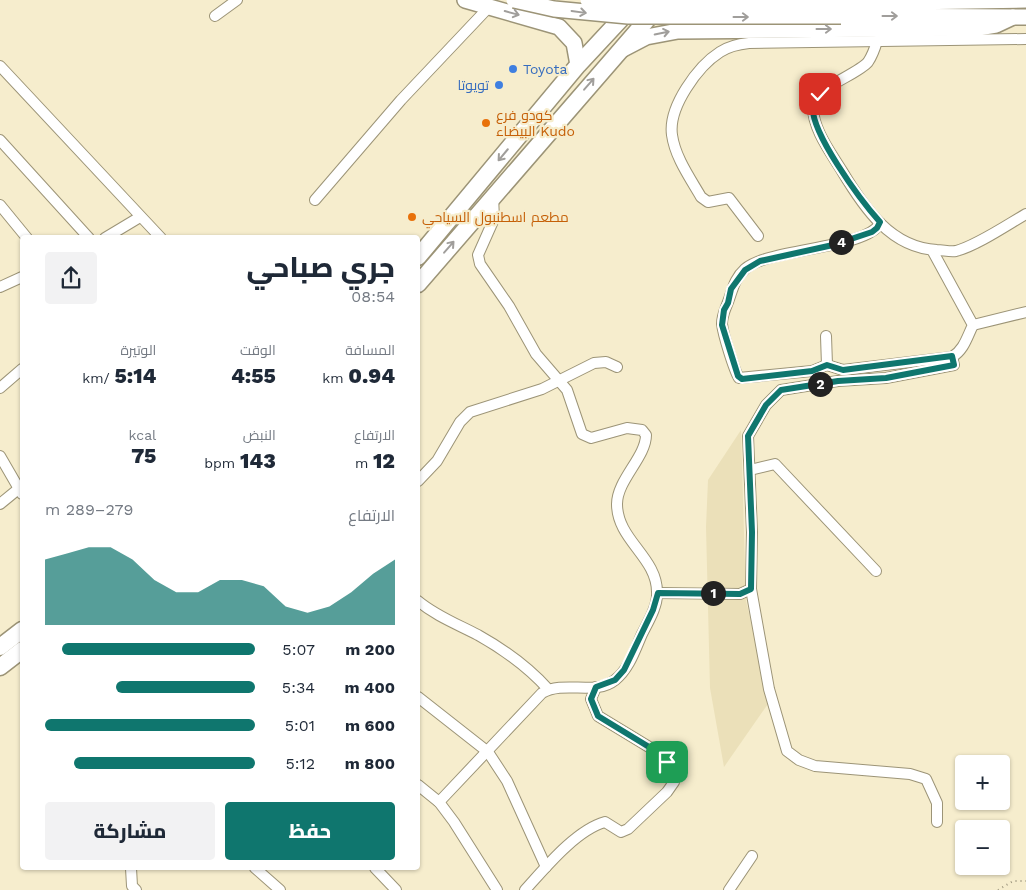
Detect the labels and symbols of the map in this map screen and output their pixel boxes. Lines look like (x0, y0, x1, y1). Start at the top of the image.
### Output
one-way arrow (571, 7, 587, 17)
one-way arrow (504, 9, 520, 18)
one-way arrow (881, 11, 897, 21)
one-way arrow (732, 12, 749, 22)
one-way arrow (816, 24, 832, 34)
one-way arrow (653, 28, 669, 38)
place label: Toyota (523, 61, 567, 77)
marker: Toyota (507, 63, 519, 75)
pin (799, 73, 841, 115)
place label: تويوتا (457, 77, 489, 93)
one-way arrow (584, 78, 595, 91)
marker: تويوتا (493, 79, 505, 91)
place label: كودو فرع البيضاء Kudo (496, 107, 575, 139)
marker: كودو فرع البيضاء Kudo (480, 117, 492, 129)
one-way arrow (497, 148, 509, 161)
place label: مطعم اسطنبول السياحي (422, 209, 569, 229)
marker: مطعم اسطنبول السياحي (406, 211, 418, 223)
pin: 4 (828, 230, 854, 254)
one-way arrow (444, 241, 455, 254)
pin: 2 (808, 372, 832, 396)
pin: 1 (700, 580, 726, 606)
pin (646, 741, 688, 783)

